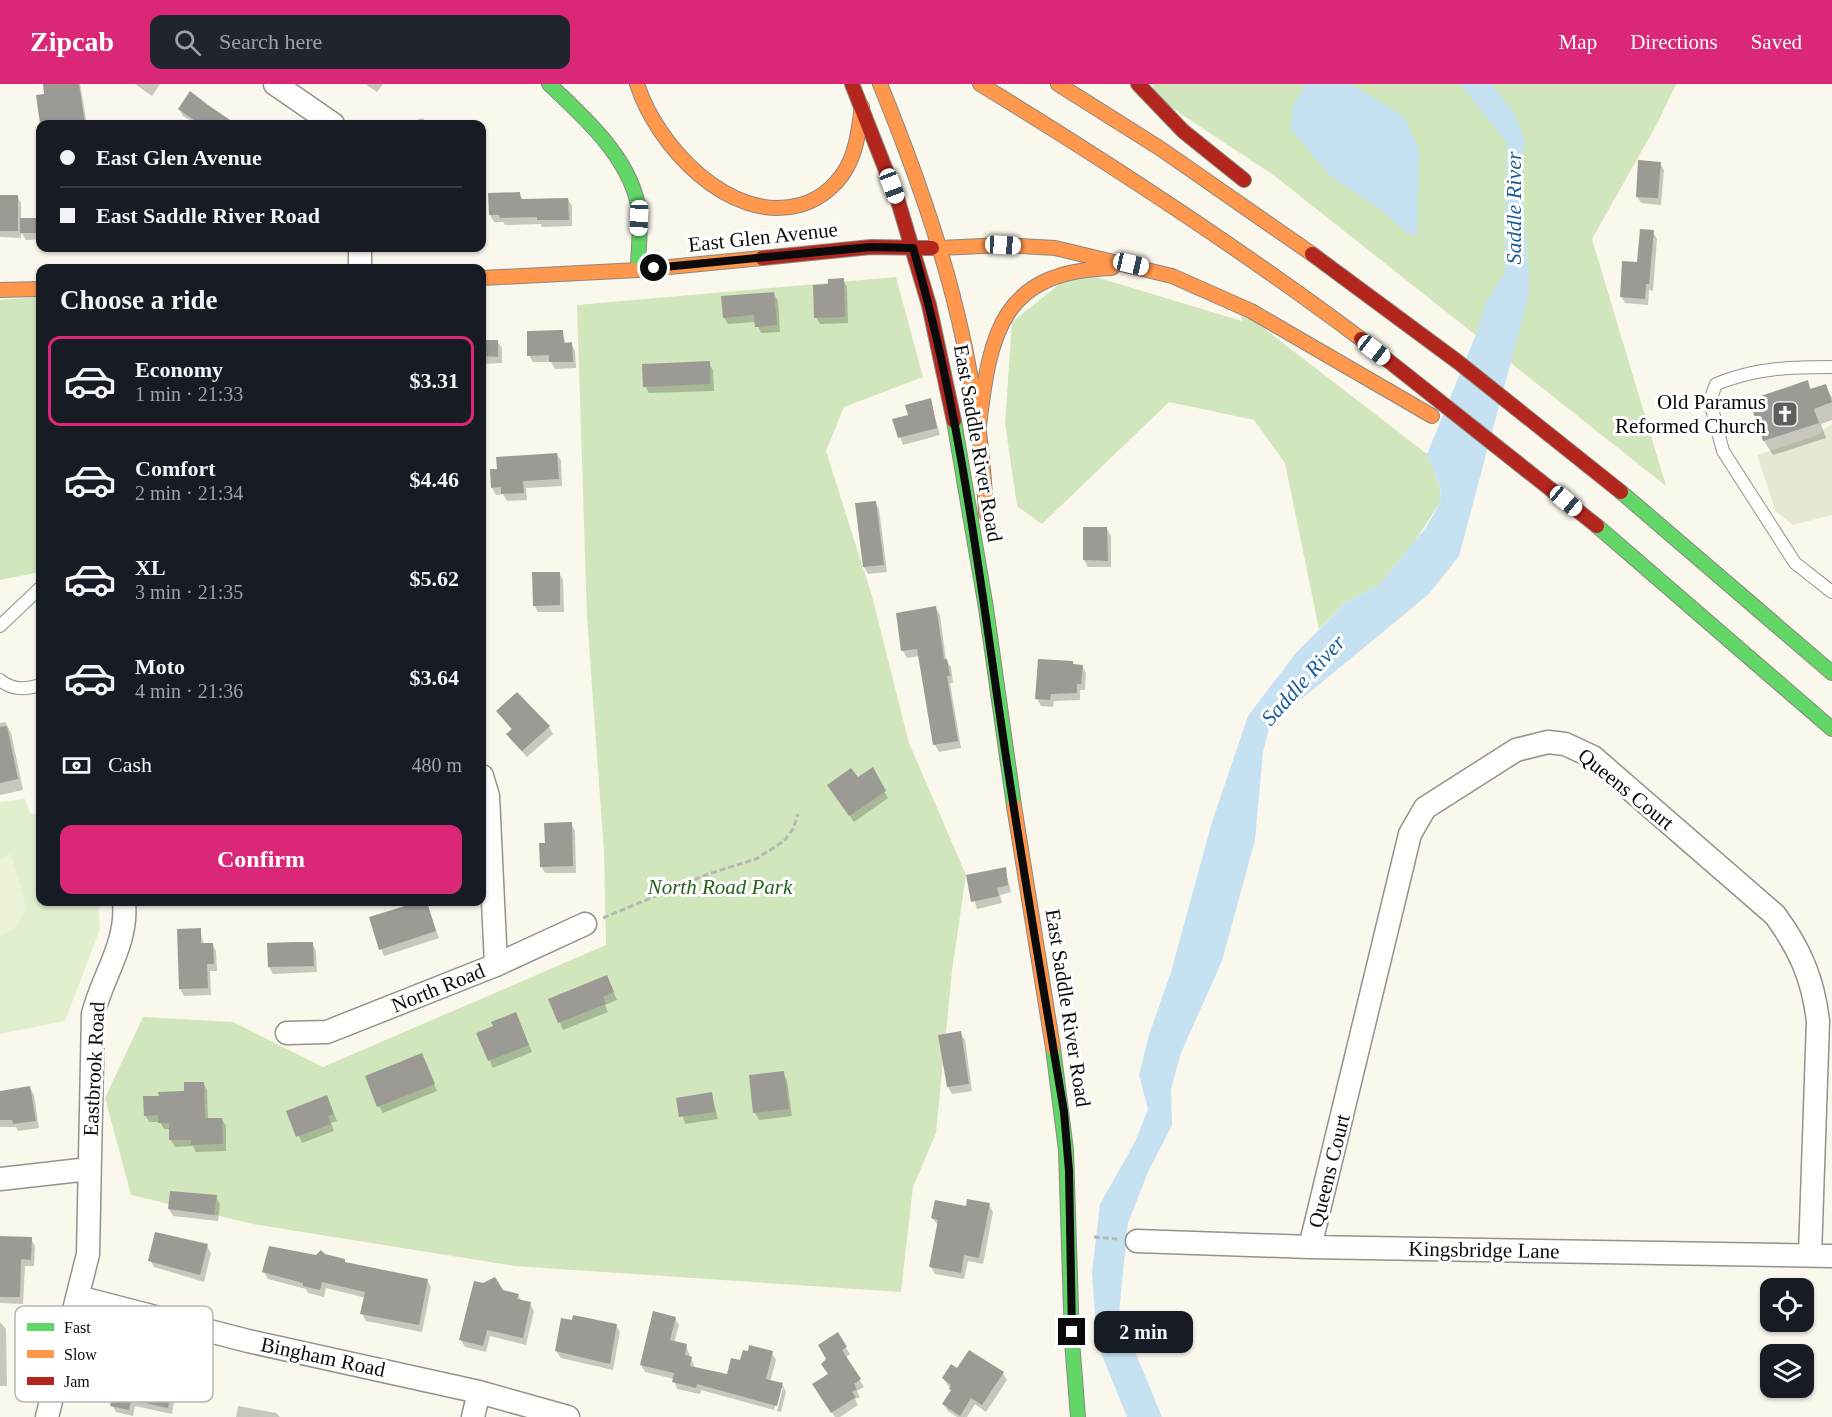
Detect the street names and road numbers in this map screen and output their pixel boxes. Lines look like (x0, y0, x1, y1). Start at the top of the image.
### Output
street label: East Glen Avenue (687, 217, 839, 257)
street label: East Saddle River Road (949, 342, 1007, 544)
street label: Queens Court (1573, 743, 1679, 835)
street label: East Saddle River Road (1041, 907, 1096, 1109)
street label: North Road (388, 958, 489, 1018)
street label: Eastbrook Road (78, 1001, 110, 1137)
street label: Queens Court (1303, 1112, 1355, 1230)
street label: Kingsbridge Lane (1408, 1237, 1560, 1263)
street label: Bingham Road (259, 1332, 388, 1382)

